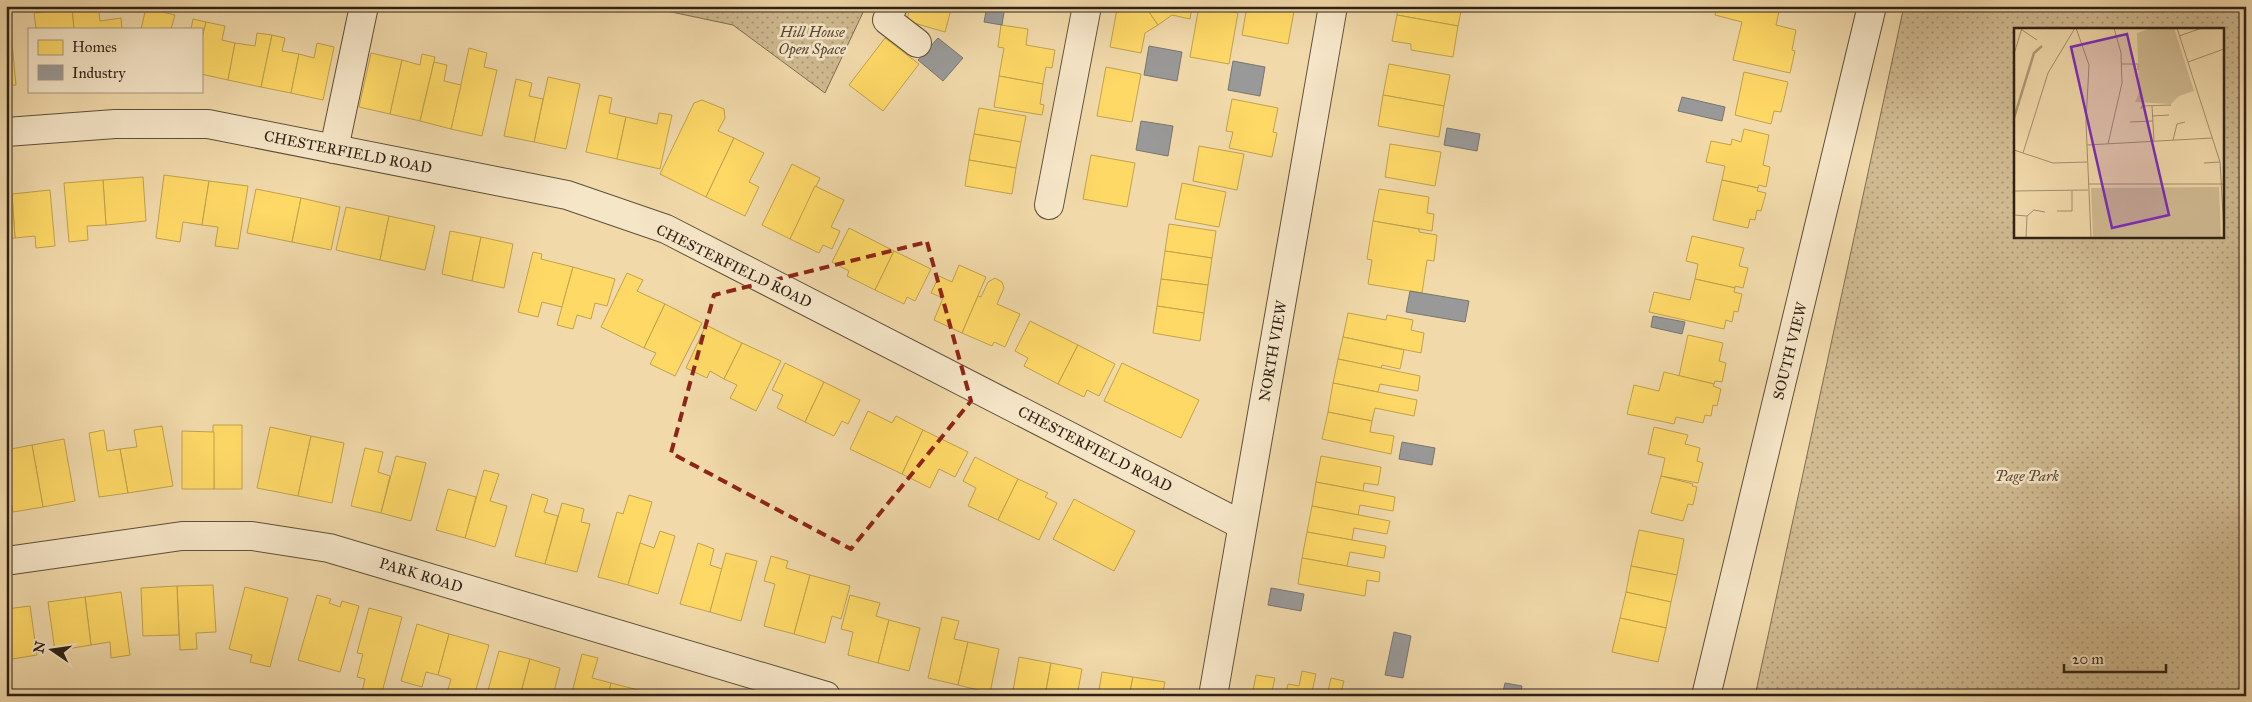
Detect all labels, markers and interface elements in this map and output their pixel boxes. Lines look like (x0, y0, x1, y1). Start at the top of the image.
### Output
park label: Hill House Open Space (778, 23, 846, 59)
legend (28, 28, 202, 92)
inset map (2014, 28, 2224, 238)
text: Homes (72, 38, 117, 56)
text: Industry (72, 64, 126, 82)
street label: CHESTERFIELD ROAD (262, 127, 434, 177)
street label: CHESTERFIELD ROAD (653, 220, 815, 312)
street label: NORTH VIEW (1255, 298, 1291, 403)
street label: SOUTH VIEW (1769, 300, 1811, 402)
street label: CHESTERFIELD ROAD (1015, 402, 1175, 496)
park label: Page Park (1995, 467, 2059, 485)
street label: PARK ROAD (377, 554, 465, 596)
north arrow (28, 624, 78, 674)
text: N (30, 639, 49, 655)
scale bar (2064, 642, 2167, 674)
text: 20 m (2072, 650, 2104, 668)

